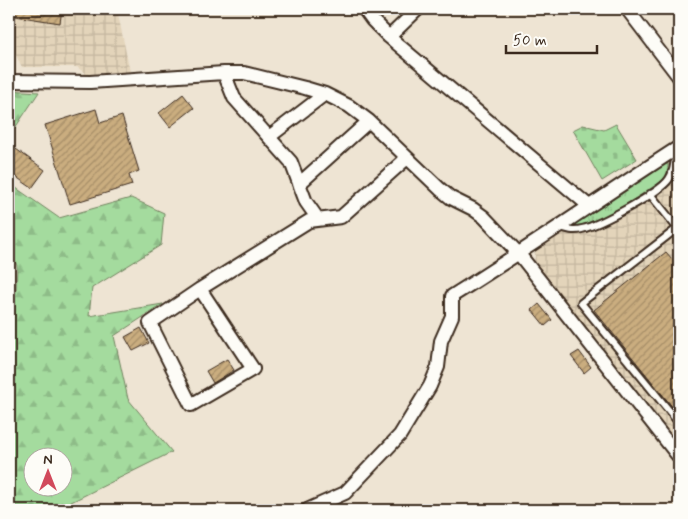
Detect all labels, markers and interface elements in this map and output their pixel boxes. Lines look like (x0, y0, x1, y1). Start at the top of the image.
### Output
scale bar (506, 22, 597, 54)
text: 50 m (513, 31, 547, 51)
north arrow (22, 446, 72, 496)
text: N (43, 451, 53, 469)

